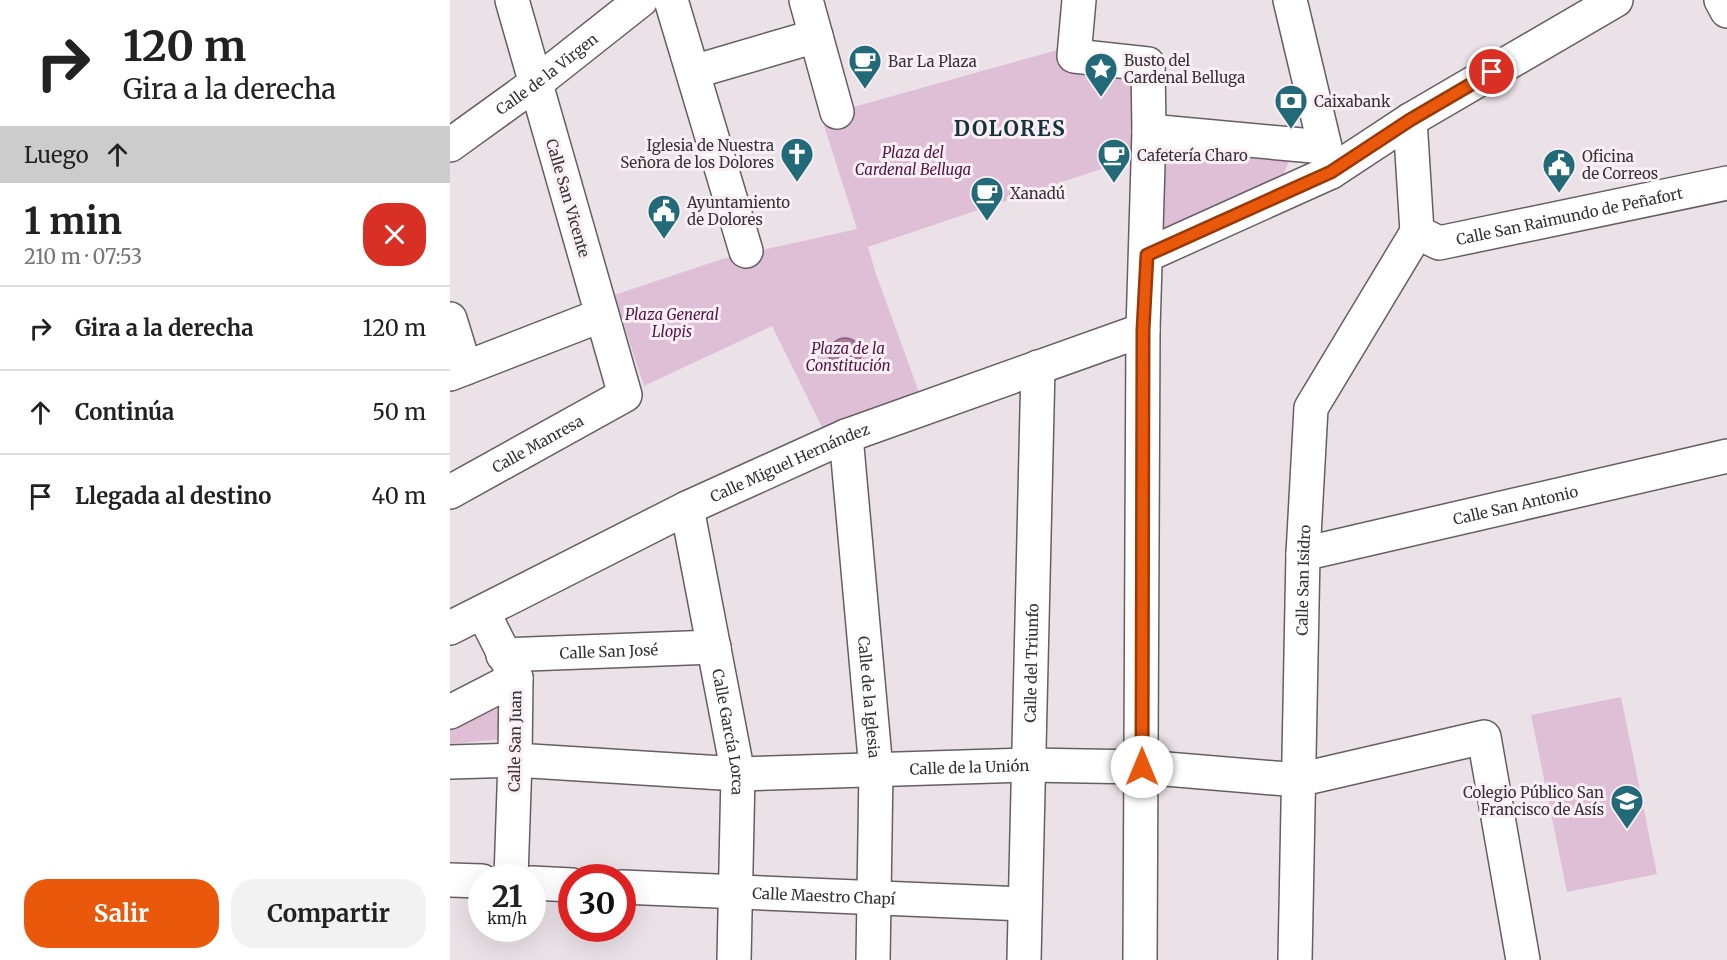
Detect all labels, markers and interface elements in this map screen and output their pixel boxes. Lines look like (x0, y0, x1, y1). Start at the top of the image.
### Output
text: 120 m (123, 20, 246, 72)
icon: right (24, 24, 102, 102)
street label: Calle de la Virgen (492, 29, 601, 119)
cafe icon: Bar La Plaza (847, 43, 883, 90)
pin (1466, 46, 1517, 97)
place icon: Busto del Cardenal Belluga (1083, 51, 1119, 98)
place label: Busto del Cardenal Belluga (1124, 51, 1245, 87)
place label: Bar La Plaza (888, 52, 977, 71)
icon: arrive (1475, 55, 1508, 88)
text: Gira a la derecha (123, 72, 336, 106)
bank icon: Caixabank (1273, 83, 1309, 130)
place label: Caixabank (1314, 92, 1391, 111)
district label: DOLORES (954, 115, 1066, 142)
place label: Iglesia de Nuestra Señora de los Dolores (620, 136, 774, 172)
church icon: Iglesia de Nuestra Señora de los Dolores (779, 136, 815, 183)
street label: Calle San Vicente (542, 137, 594, 260)
cafe icon: Cafetería Charo (1096, 137, 1132, 184)
icon: ahead (101, 138, 134, 171)
text: Luego (24, 141, 89, 169)
park label: Plaza del Cardenal Belluga (855, 143, 971, 179)
place label: Cafetería Charo (1137, 146, 1248, 165)
public building icon: Oficina de Correos (1541, 147, 1577, 194)
place label: Oficina de Correos (1582, 147, 1658, 183)
cafe icon: Xanadú (969, 175, 1005, 222)
street label: Calle San Raimundo de Peñafort (1454, 183, 1684, 249)
place label: Xanadú (1010, 184, 1065, 203)
public building icon: Ayuntamiento de Dolores (646, 193, 682, 240)
place label: Ayuntamiento de Dolores (686, 193, 790, 229)
text: 1 min (24, 199, 122, 244)
button: close (363, 203, 426, 266)
text: 210 m · 07:53 (24, 244, 142, 269)
park label: Plaza General Llopis (625, 305, 719, 341)
icon: right (24, 312, 57, 345)
text: Gira a la derecha (75, 314, 253, 342)
text: 120 m (362, 314, 426, 342)
park label: Plaza de la Constitución (805, 339, 891, 375)
icon: ahead (24, 396, 57, 429)
text: Continúa (75, 398, 174, 426)
text: 50 m (372, 398, 426, 426)
street label: Calle Manresa (488, 411, 587, 476)
street label: Calle Miguel Hernández (707, 419, 872, 506)
icon: arrive (24, 480, 57, 513)
street label: Calle San Antonio (1451, 481, 1580, 529)
text: Llegada al destino (75, 482, 271, 510)
text: 40 m (371, 482, 426, 510)
street label: Calle San Isidro (1292, 524, 1314, 636)
street label: Calle del Triunfo (1020, 603, 1042, 723)
street label: Calle de la Iglesia (854, 635, 884, 759)
street label: Calle San José (559, 640, 659, 662)
street label: Calle García Lorca (709, 667, 748, 795)
street label: Calle San Juan (505, 690, 525, 792)
position arrow (1110, 735, 1174, 799)
street label: Calle de la Unión (909, 755, 1030, 778)
place label: Colegio Público San Francisco de Asís (1463, 783, 1604, 819)
school or university icon: Colegio Público San Francisco de Asís (1609, 783, 1645, 830)
speed limit sign: 30 (558, 864, 636, 942)
text: 21 (492, 877, 522, 915)
button: Salir (24, 879, 219, 948)
button: Compartir (231, 879, 426, 948)
street label: Calle Maestro Chapí (752, 883, 897, 908)
text: km/h (487, 909, 527, 928)

